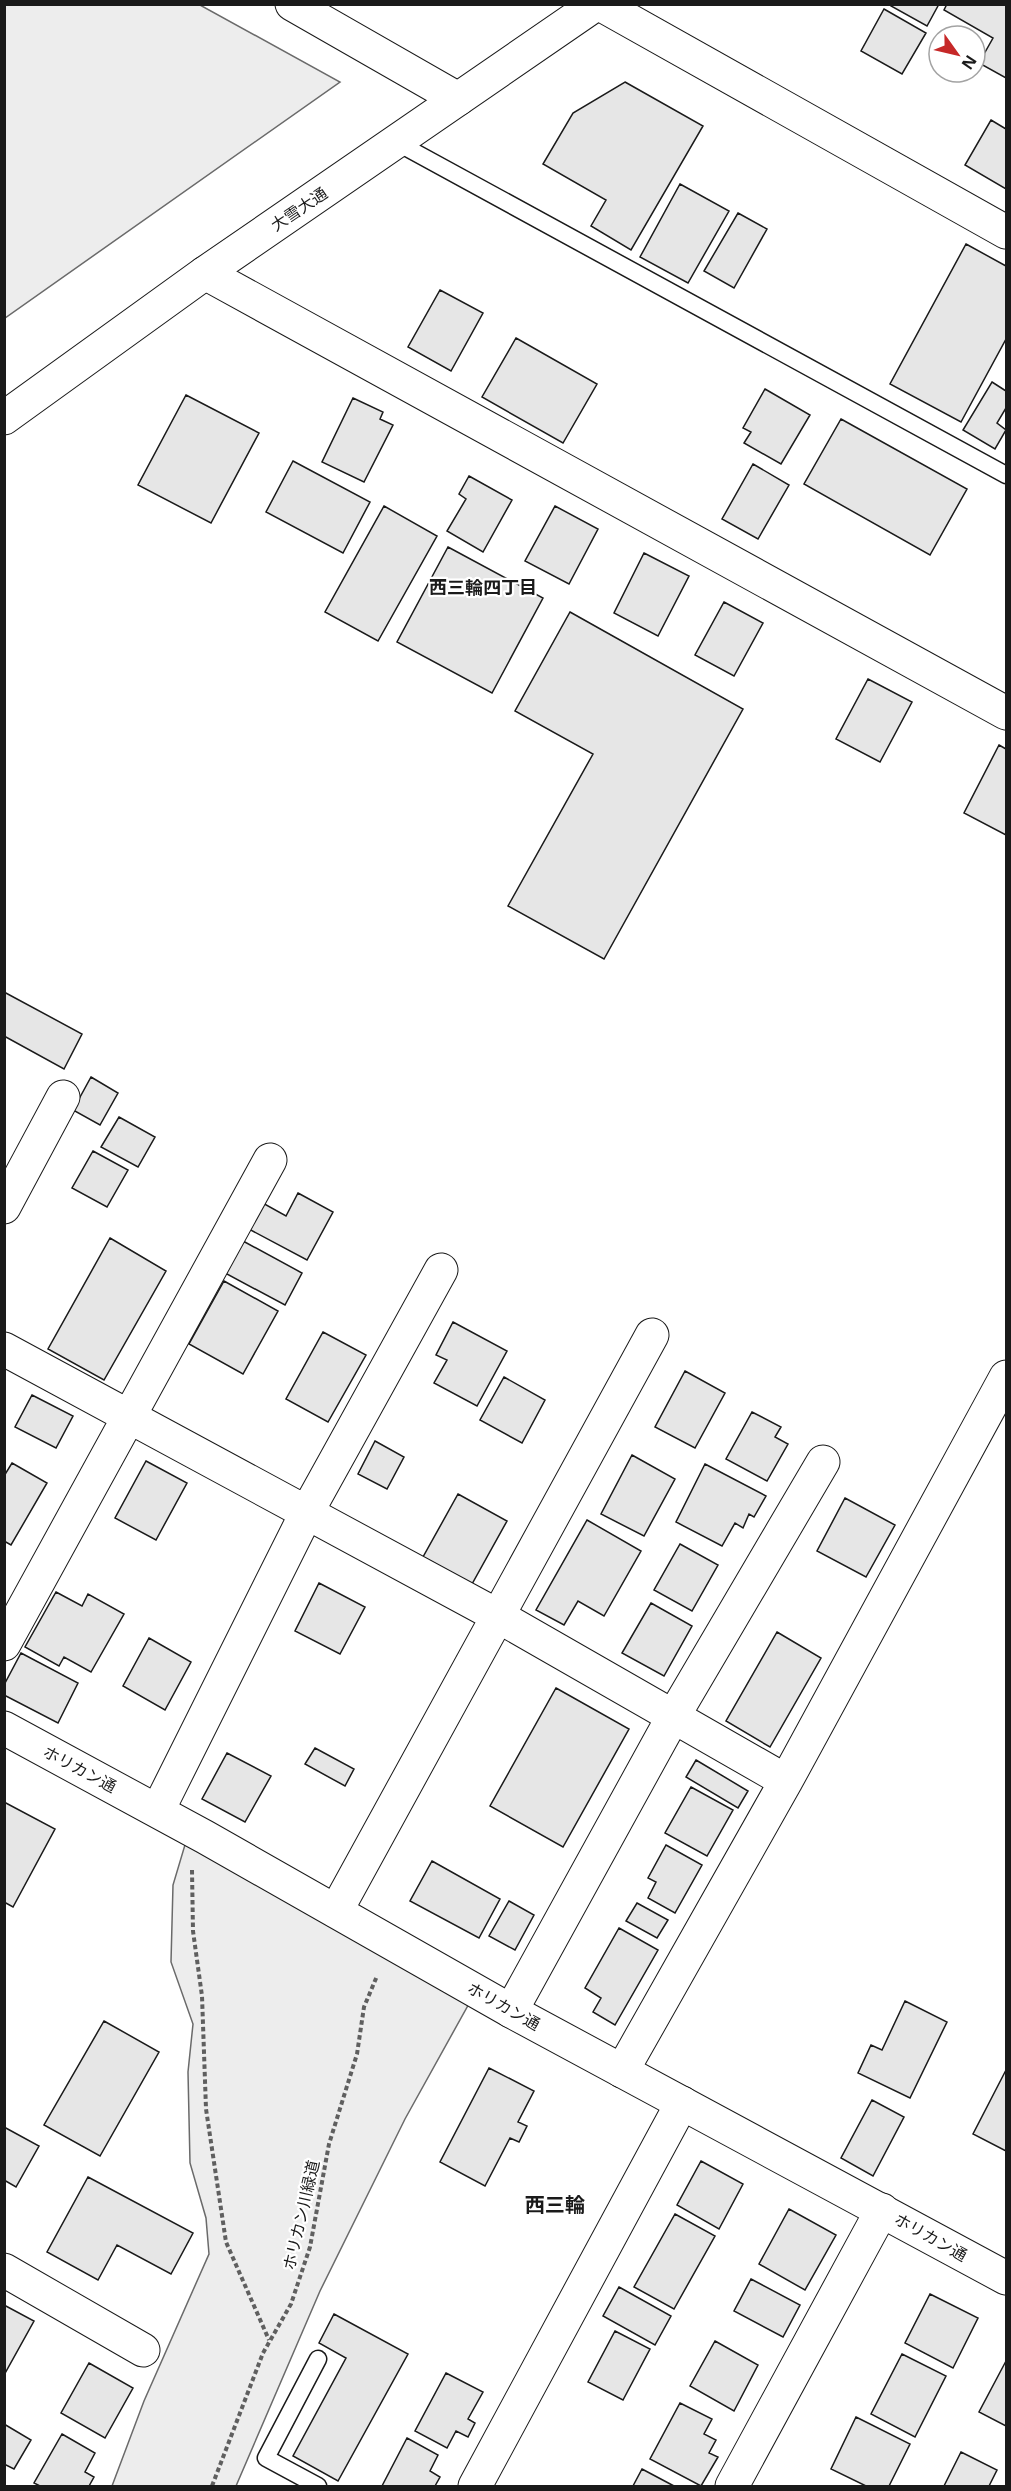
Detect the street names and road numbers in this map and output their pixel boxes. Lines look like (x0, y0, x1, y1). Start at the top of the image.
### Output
street label: 大雪大通 (266, 182, 332, 236)
street label: ホリカン通 (40, 1741, 120, 1797)
street label: ホリカン通 (464, 1977, 544, 2035)
street label: ホリカン川緑道 (278, 2158, 324, 2272)
street label: ホリカン通 (891, 2208, 971, 2266)

